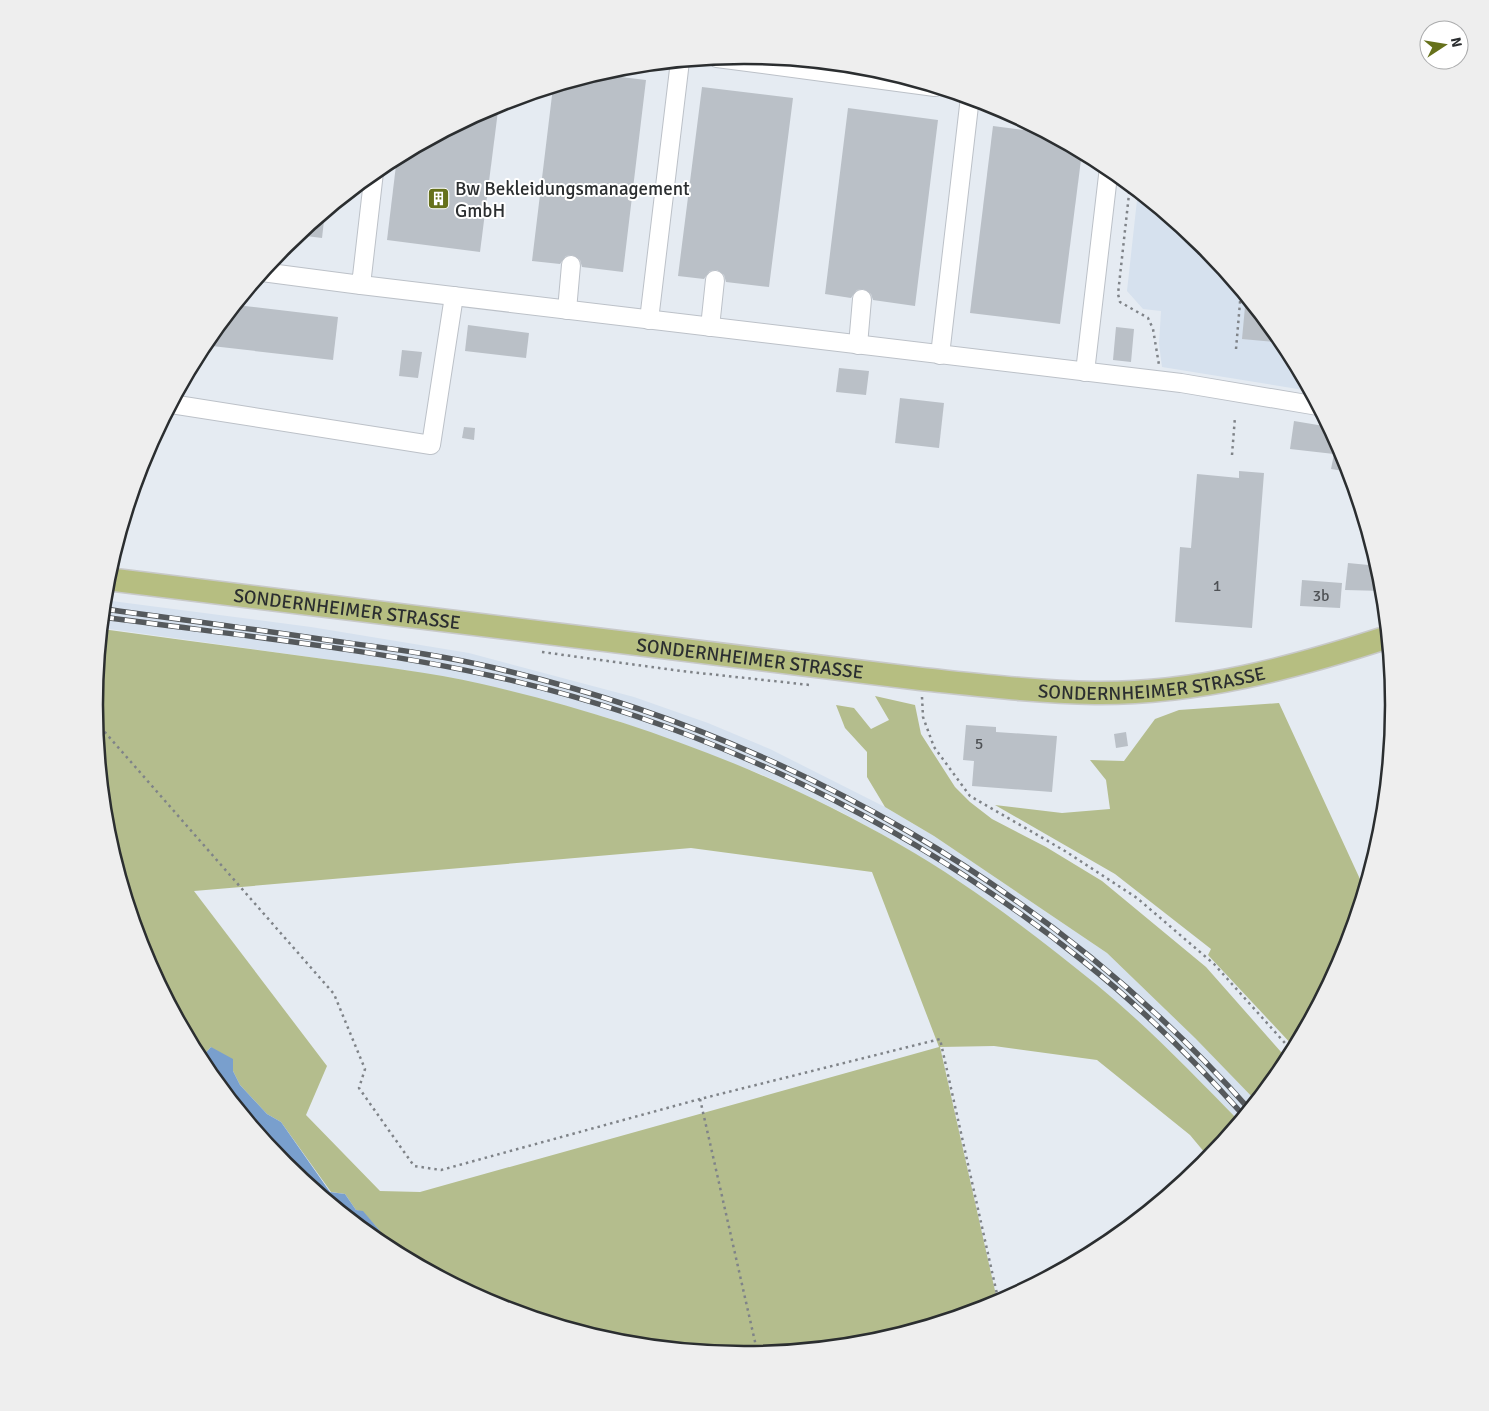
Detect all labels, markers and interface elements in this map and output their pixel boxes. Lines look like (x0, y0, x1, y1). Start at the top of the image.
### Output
north arrow (1419, 20, 1469, 70)
text: N (1447, 36, 1466, 49)
place label: Bw Bekleidungsmanagement GmbH (455, 177, 690, 223)
building icon: Bw Bekleidungsmanagement GmbH (427, 187, 451, 211)
house number: 1 (1213, 576, 1221, 596)
street label: SONDERNHEIMER STRASSE (232, 584, 462, 635)
house number: 3b (1312, 586, 1330, 606)
street label: SONDERNHEIMER STRASSE (635, 633, 865, 685)
street label: SONDERNHEIMER STRASSE (1037, 662, 1268, 706)
house number: 5 (975, 734, 983, 754)

